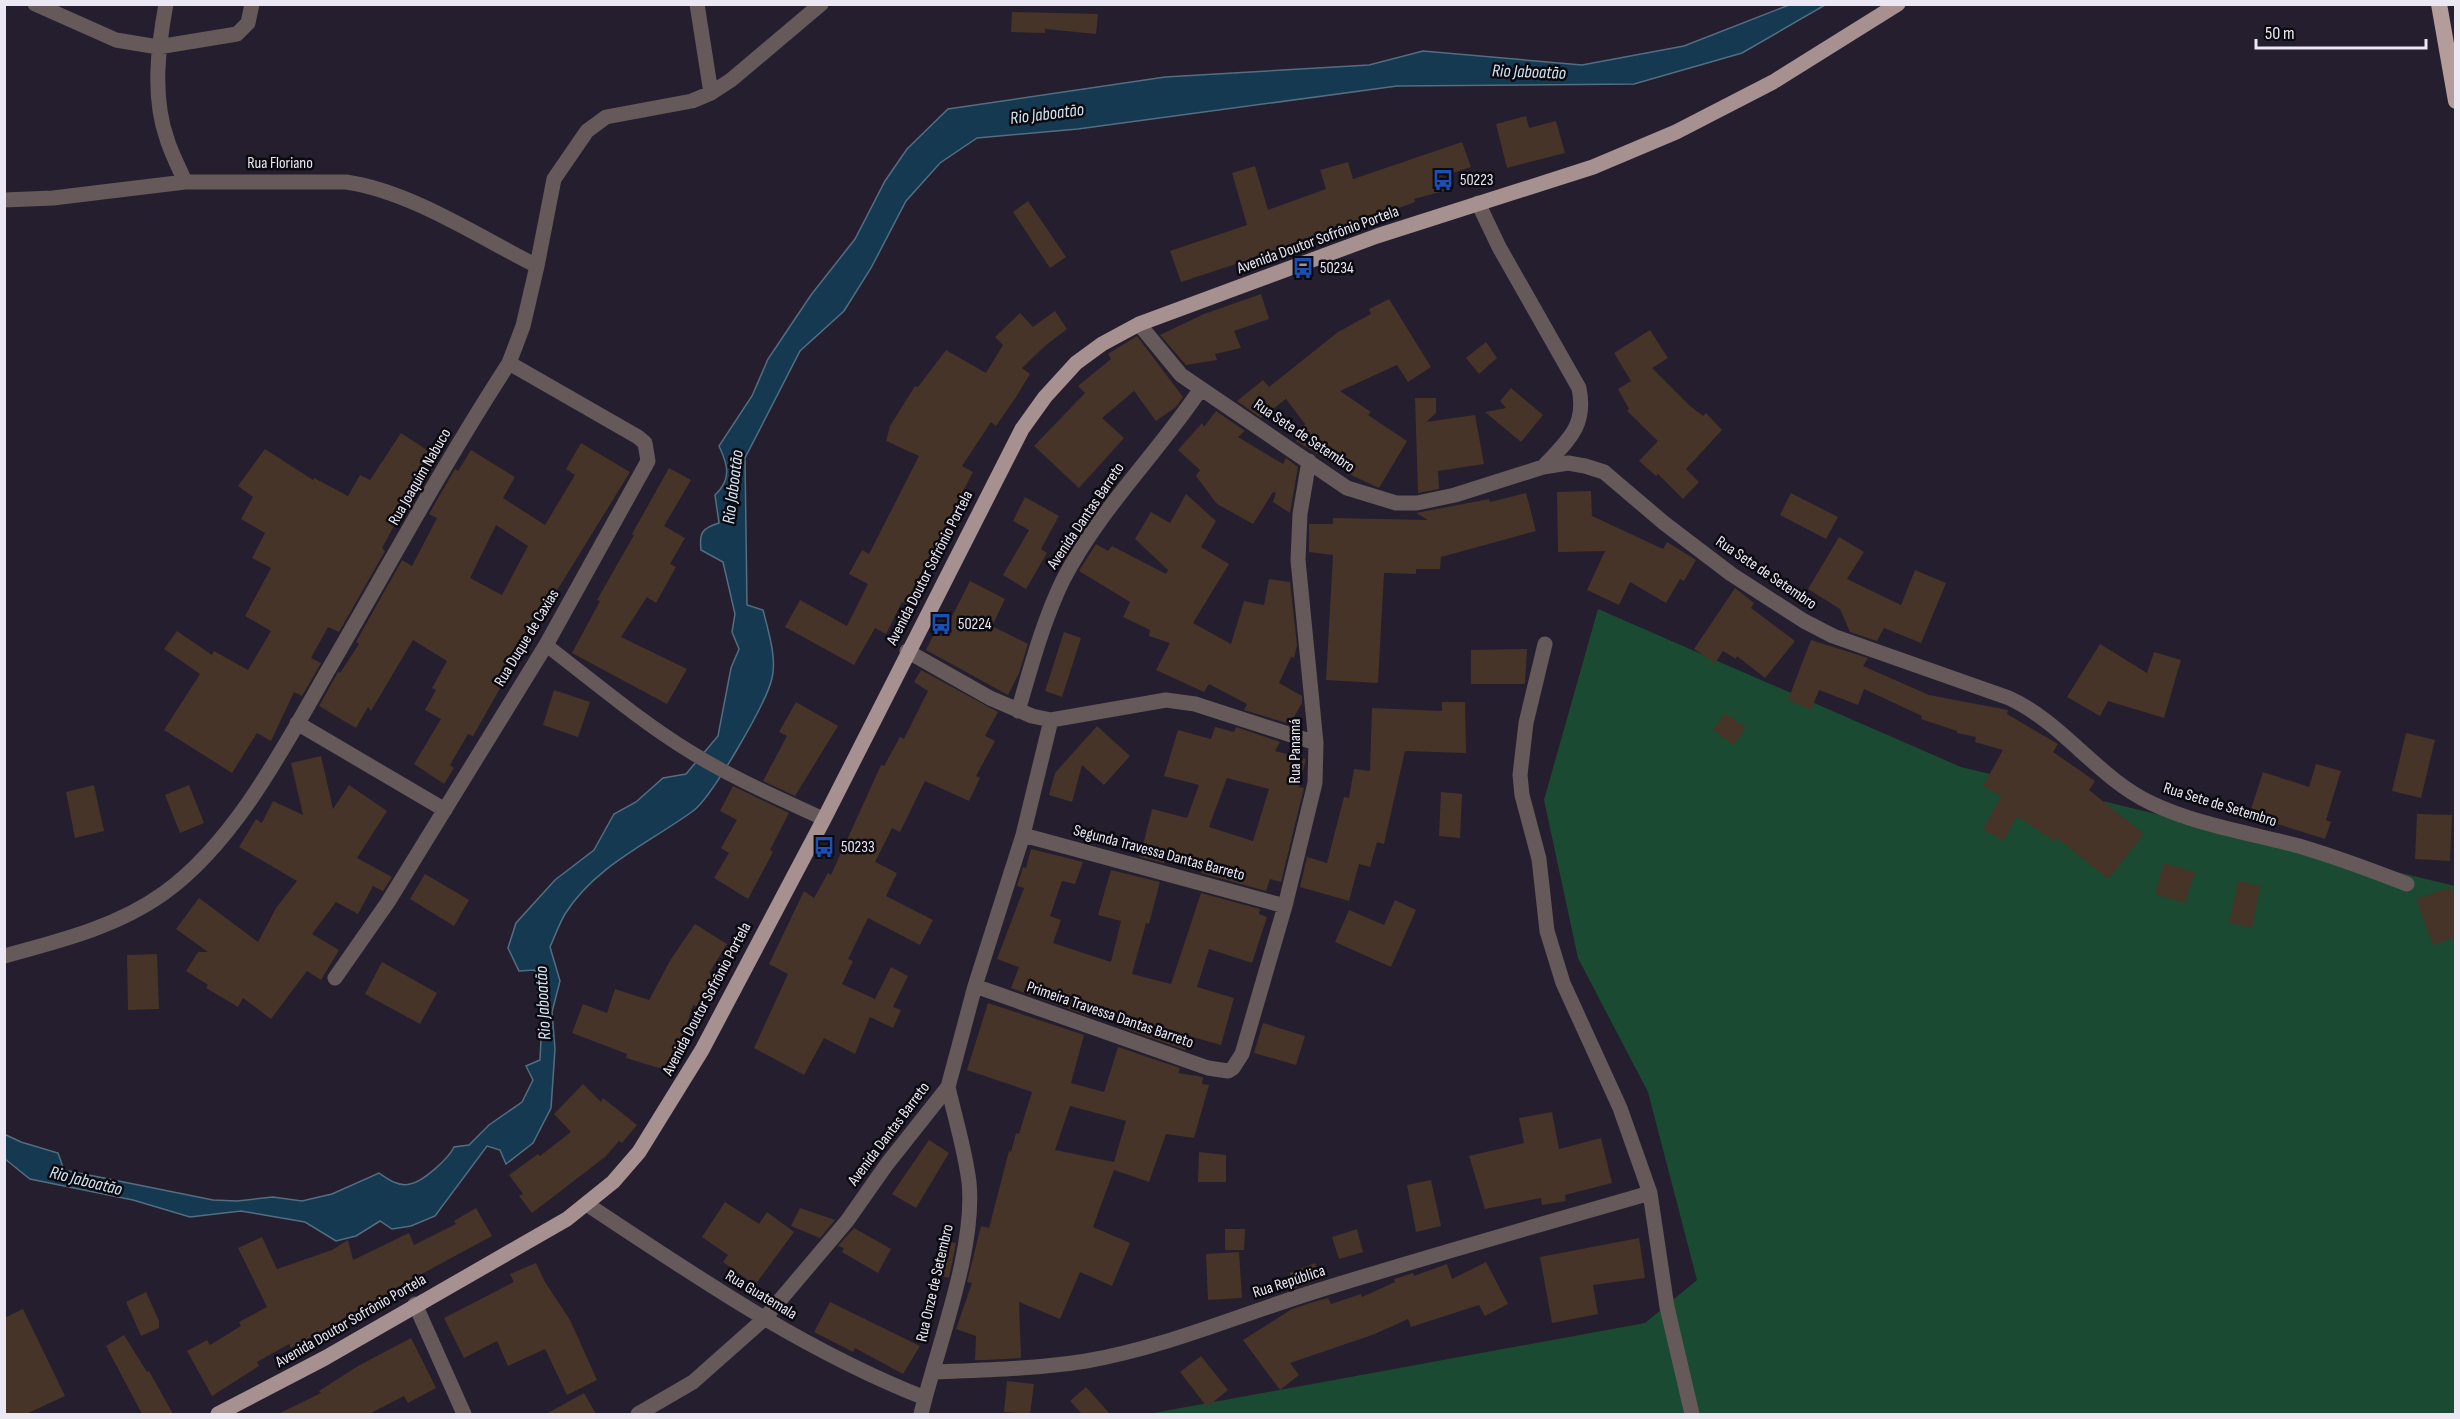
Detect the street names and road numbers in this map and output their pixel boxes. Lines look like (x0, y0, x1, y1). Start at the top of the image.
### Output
street label: Rua Floriano (247, 154, 313, 173)
street label: Avenida Doutor Sofrônio Portela (1234, 202, 1401, 278)
street label: Rua Sete de Setembro (1250, 395, 1358, 477)
street label: Rua Joaquim Nabuco (385, 425, 455, 529)
street label: Avenida Dantas Barreto (1043, 459, 1129, 574)
street label: Avenida Doutor Sofrônio Portela (882, 488, 977, 649)
street label: Rua Sete de Setembro (1712, 532, 1820, 614)
street label: Rua Duque de Caxias (491, 586, 564, 690)
street label: Rua Panamá (1286, 719, 1305, 783)
street label: Rua Sete de Setembro (2161, 779, 2279, 831)
street label: Segunda Travessa Dantas Barreto (1071, 821, 1247, 885)
street label: Avenida Doutor Sofrônio Portela (658, 919, 755, 1080)
street label: Primeira Travessa Dantas Barreto (1024, 977, 1196, 1053)
street label: Avenida Dantas Barreto (843, 1079, 934, 1190)
street label: Rua Onze de Setembro (912, 1222, 958, 1344)
street label: Rua República (1250, 1261, 1328, 1303)
street label: Rua Guatemala (722, 1266, 800, 1324)
street label: Avenida Doutor Sofrônio Portela (272, 1270, 430, 1372)

